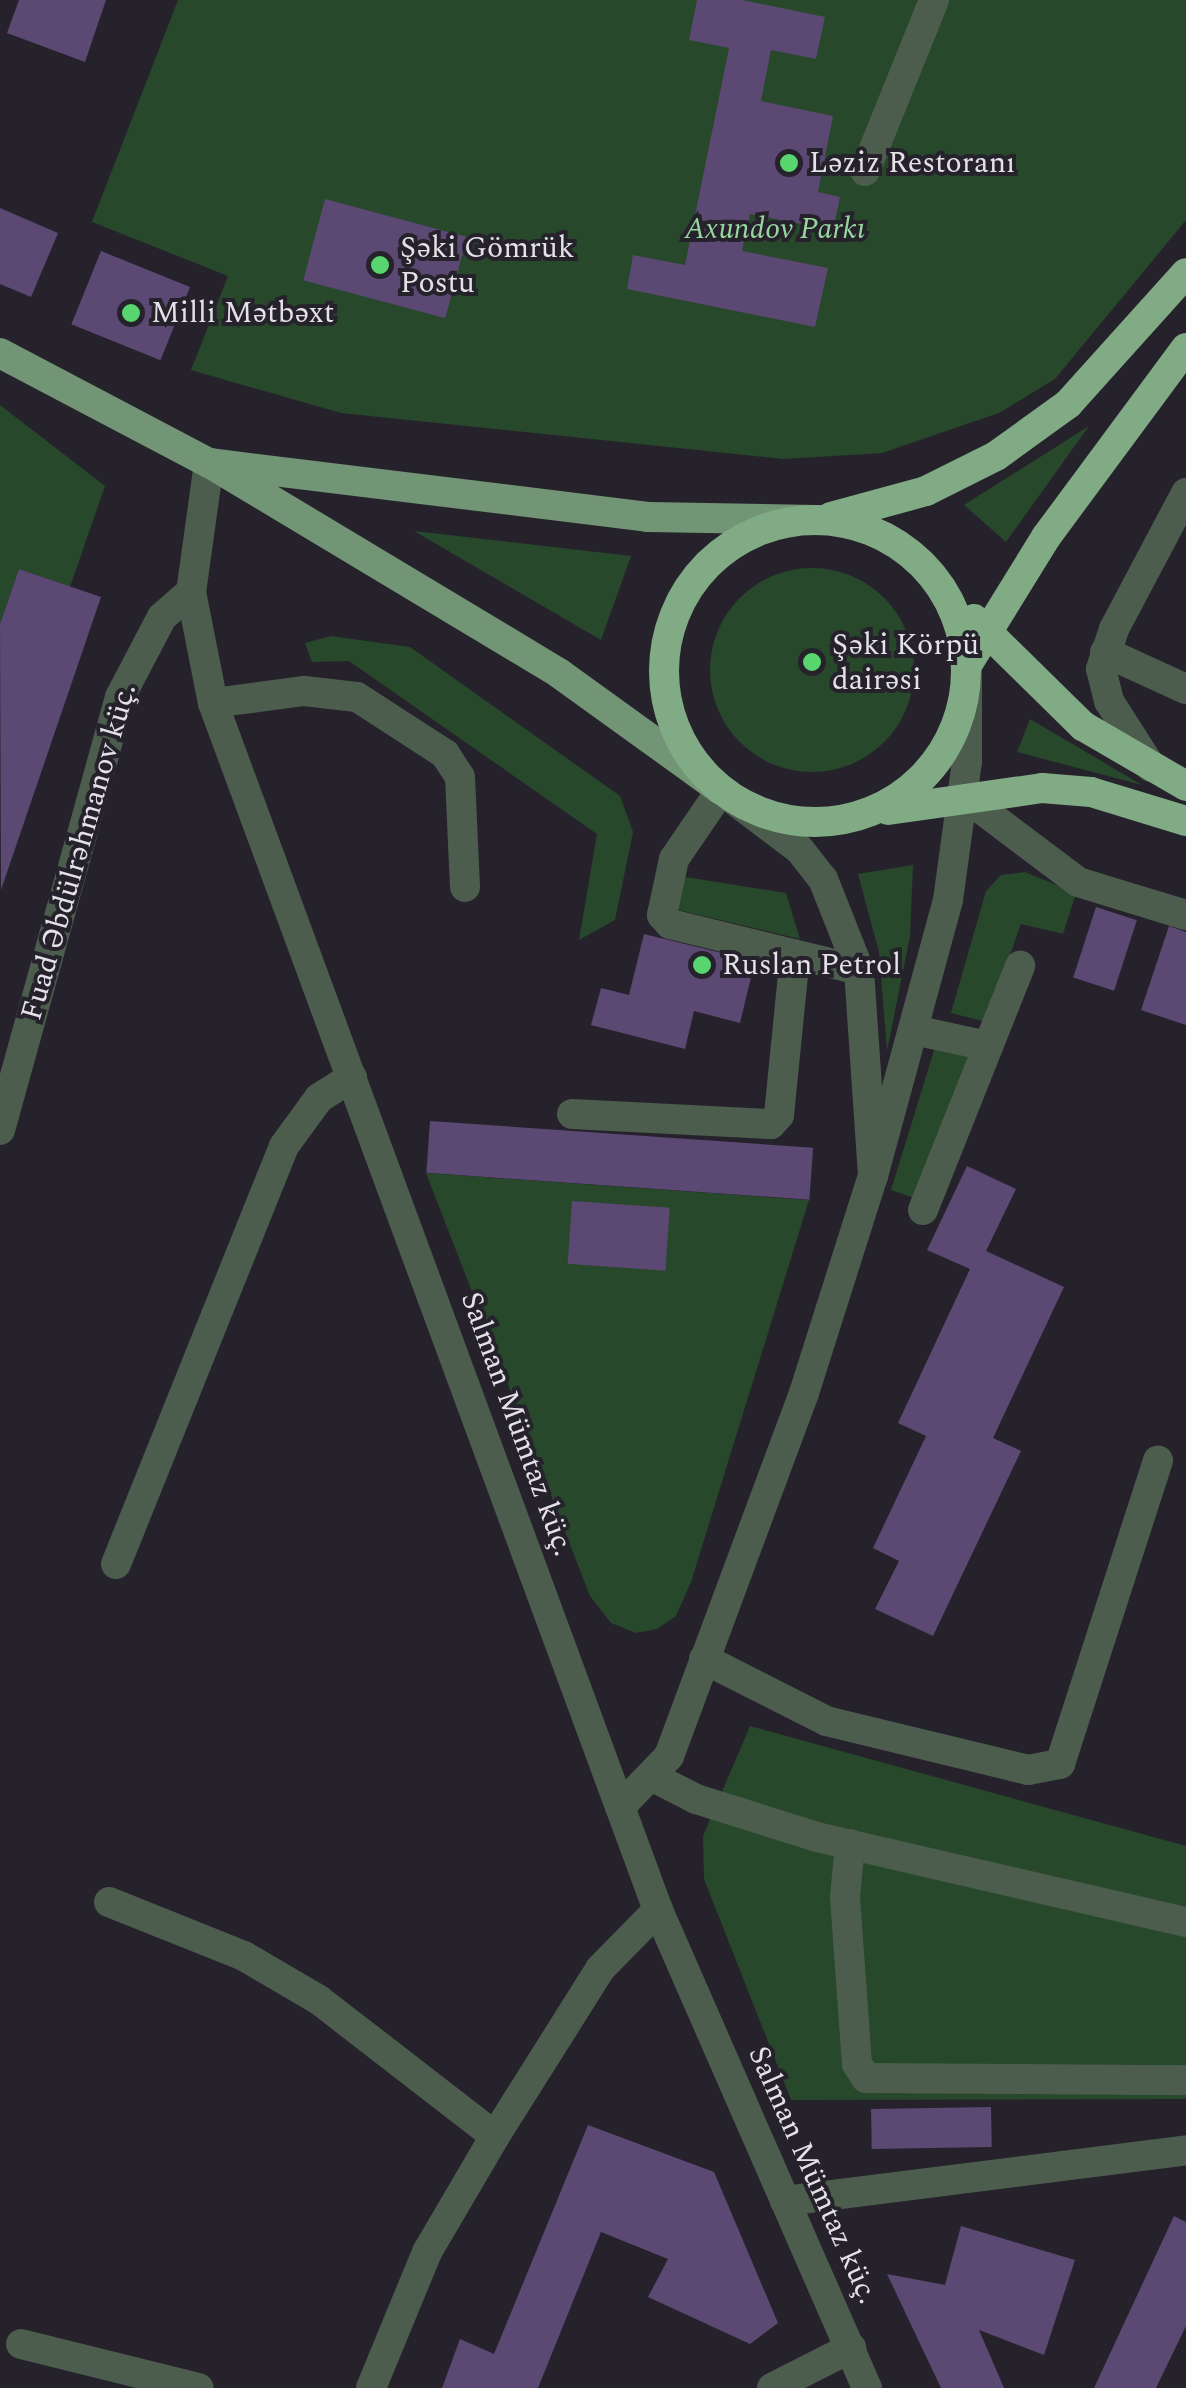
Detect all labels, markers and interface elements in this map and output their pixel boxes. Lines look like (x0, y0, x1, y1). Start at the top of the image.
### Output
place label: Ləziz Restoranı (809, 145, 1015, 181)
marker: Ləziz Restoranı (778, 152, 800, 174)
park label: Axundov Parkı (685, 211, 865, 247)
place label: Şəki Gömrük Postu (400, 230, 575, 300)
marker: Şəki Gömrük Postu (369, 254, 391, 276)
place label: Milli Mətbəxt (151, 295, 334, 331)
marker: Milli Mətbəxt (120, 302, 142, 324)
place label: Şəki Körpü dairəsi (832, 627, 979, 698)
marker: Şəki Körpü dairəsi (801, 651, 823, 673)
street label: Fuad Əbdülrəhmanov küç. (14, 679, 144, 1025)
place label: Ruslan Petrol (722, 947, 901, 983)
marker: Ruslan Petrol (691, 954, 713, 976)
street label: Salman Mümtaz küç. (452, 1287, 582, 1561)
street label: Salman Mümtaz küç. (740, 2041, 886, 2309)

